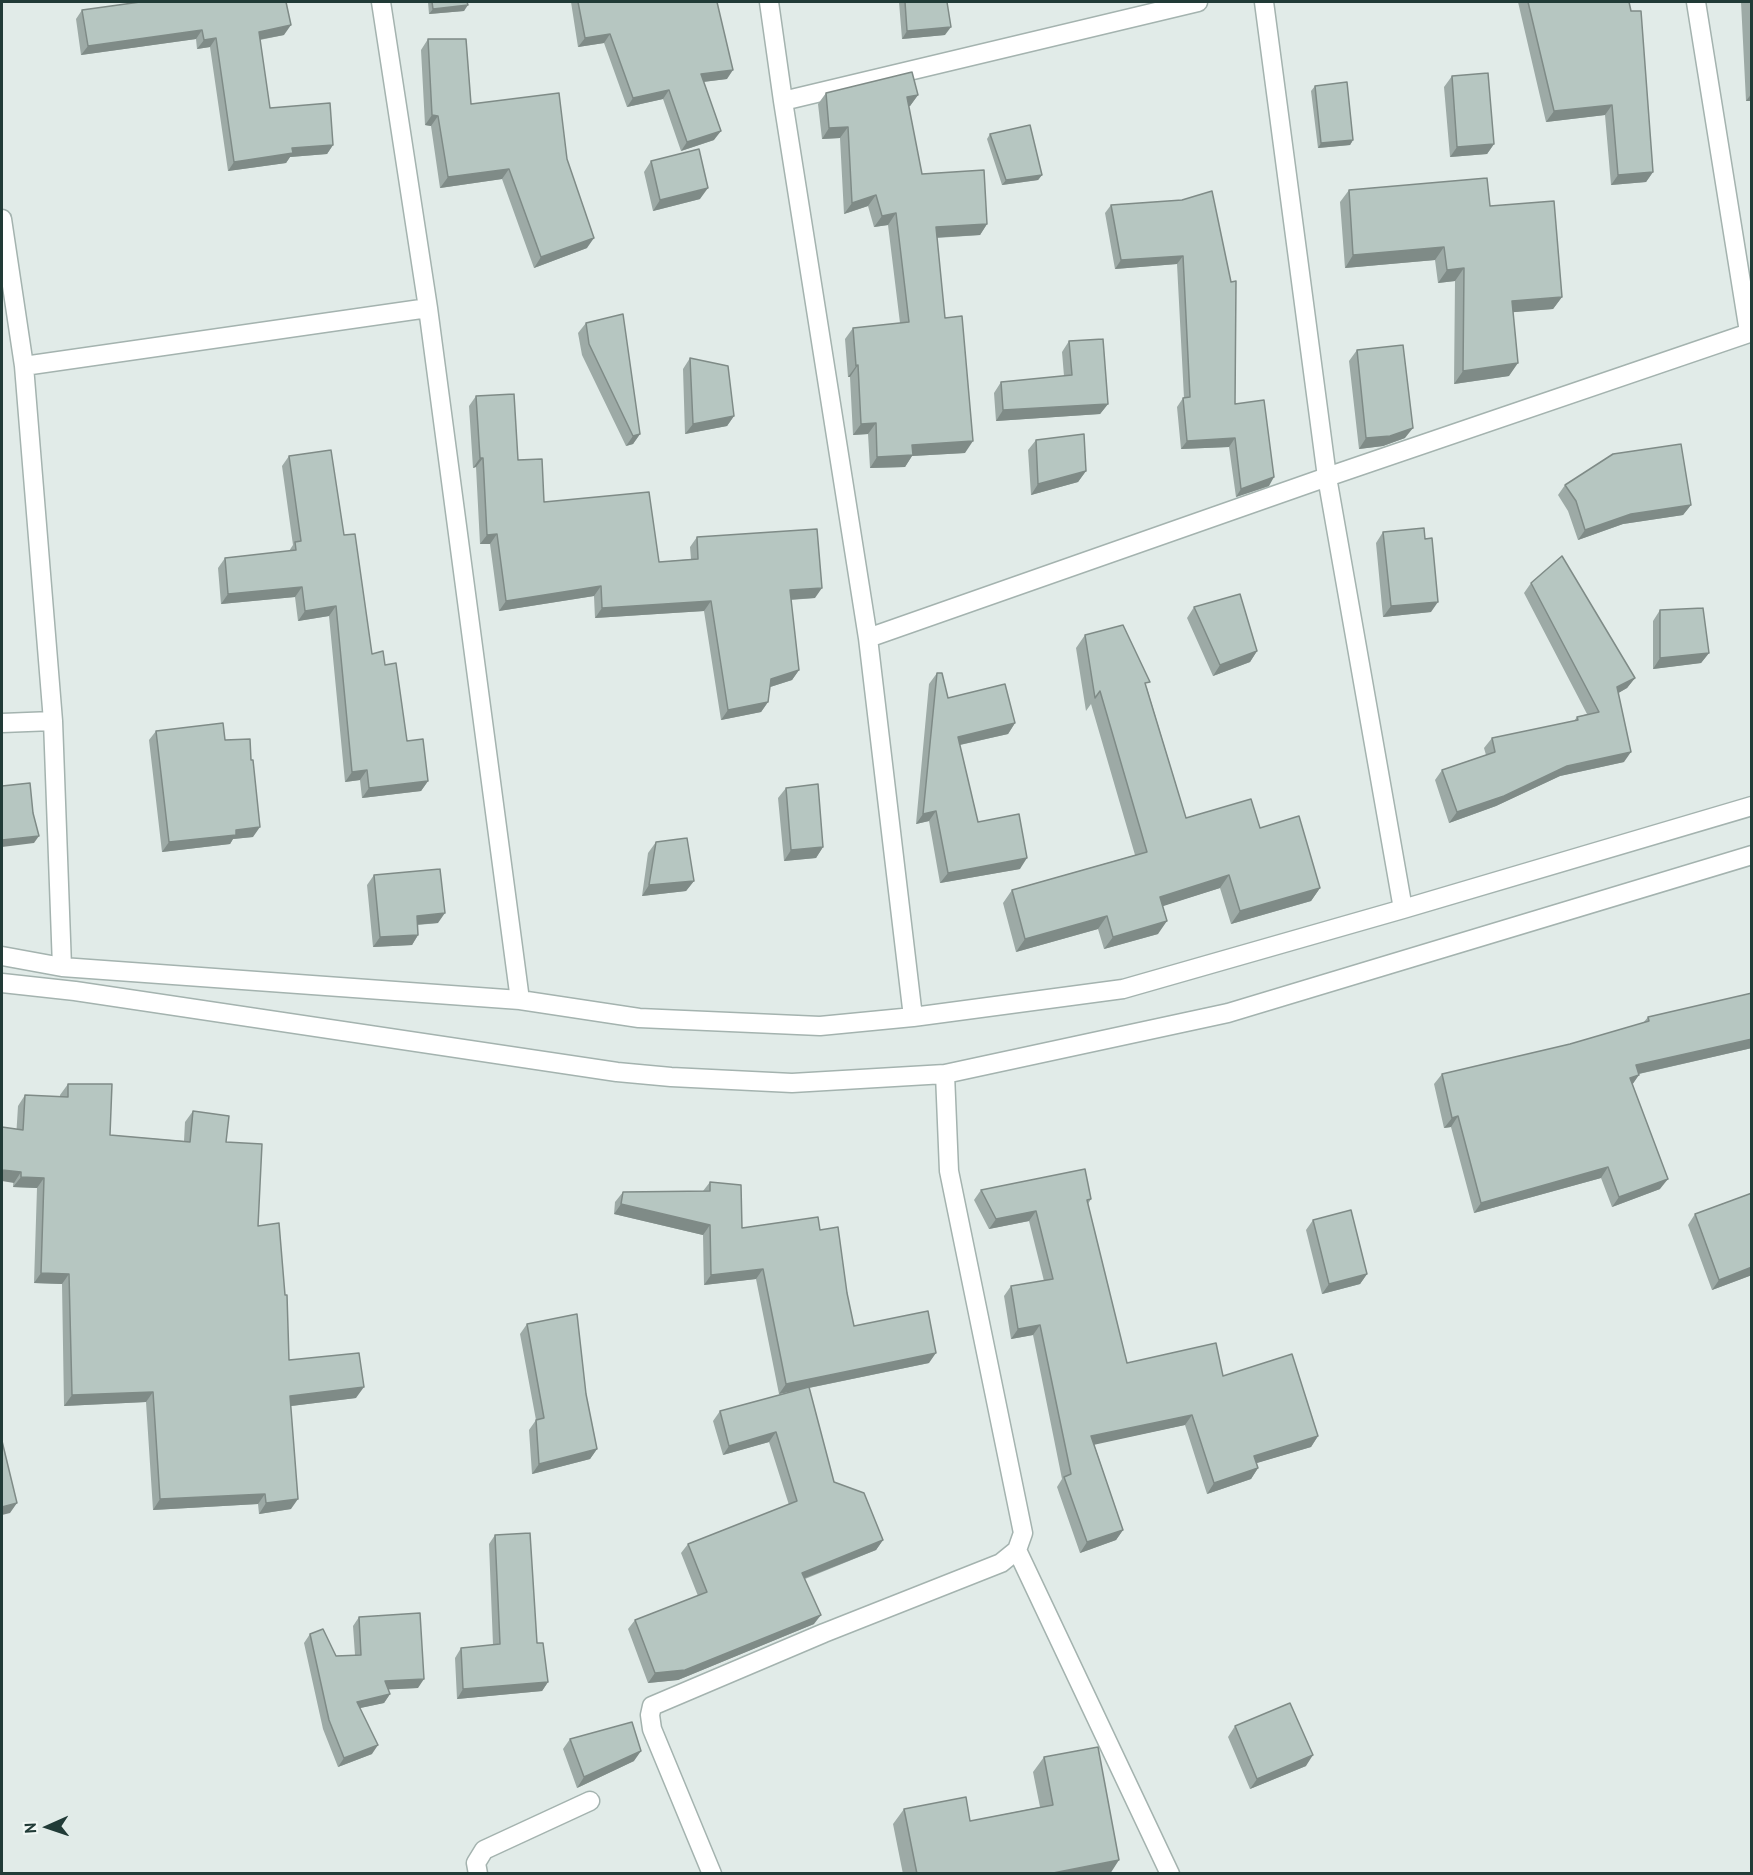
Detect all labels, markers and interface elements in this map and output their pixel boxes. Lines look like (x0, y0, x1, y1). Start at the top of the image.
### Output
north arrow (18, 1797, 78, 1857)
text: N (20, 1822, 40, 1834)

